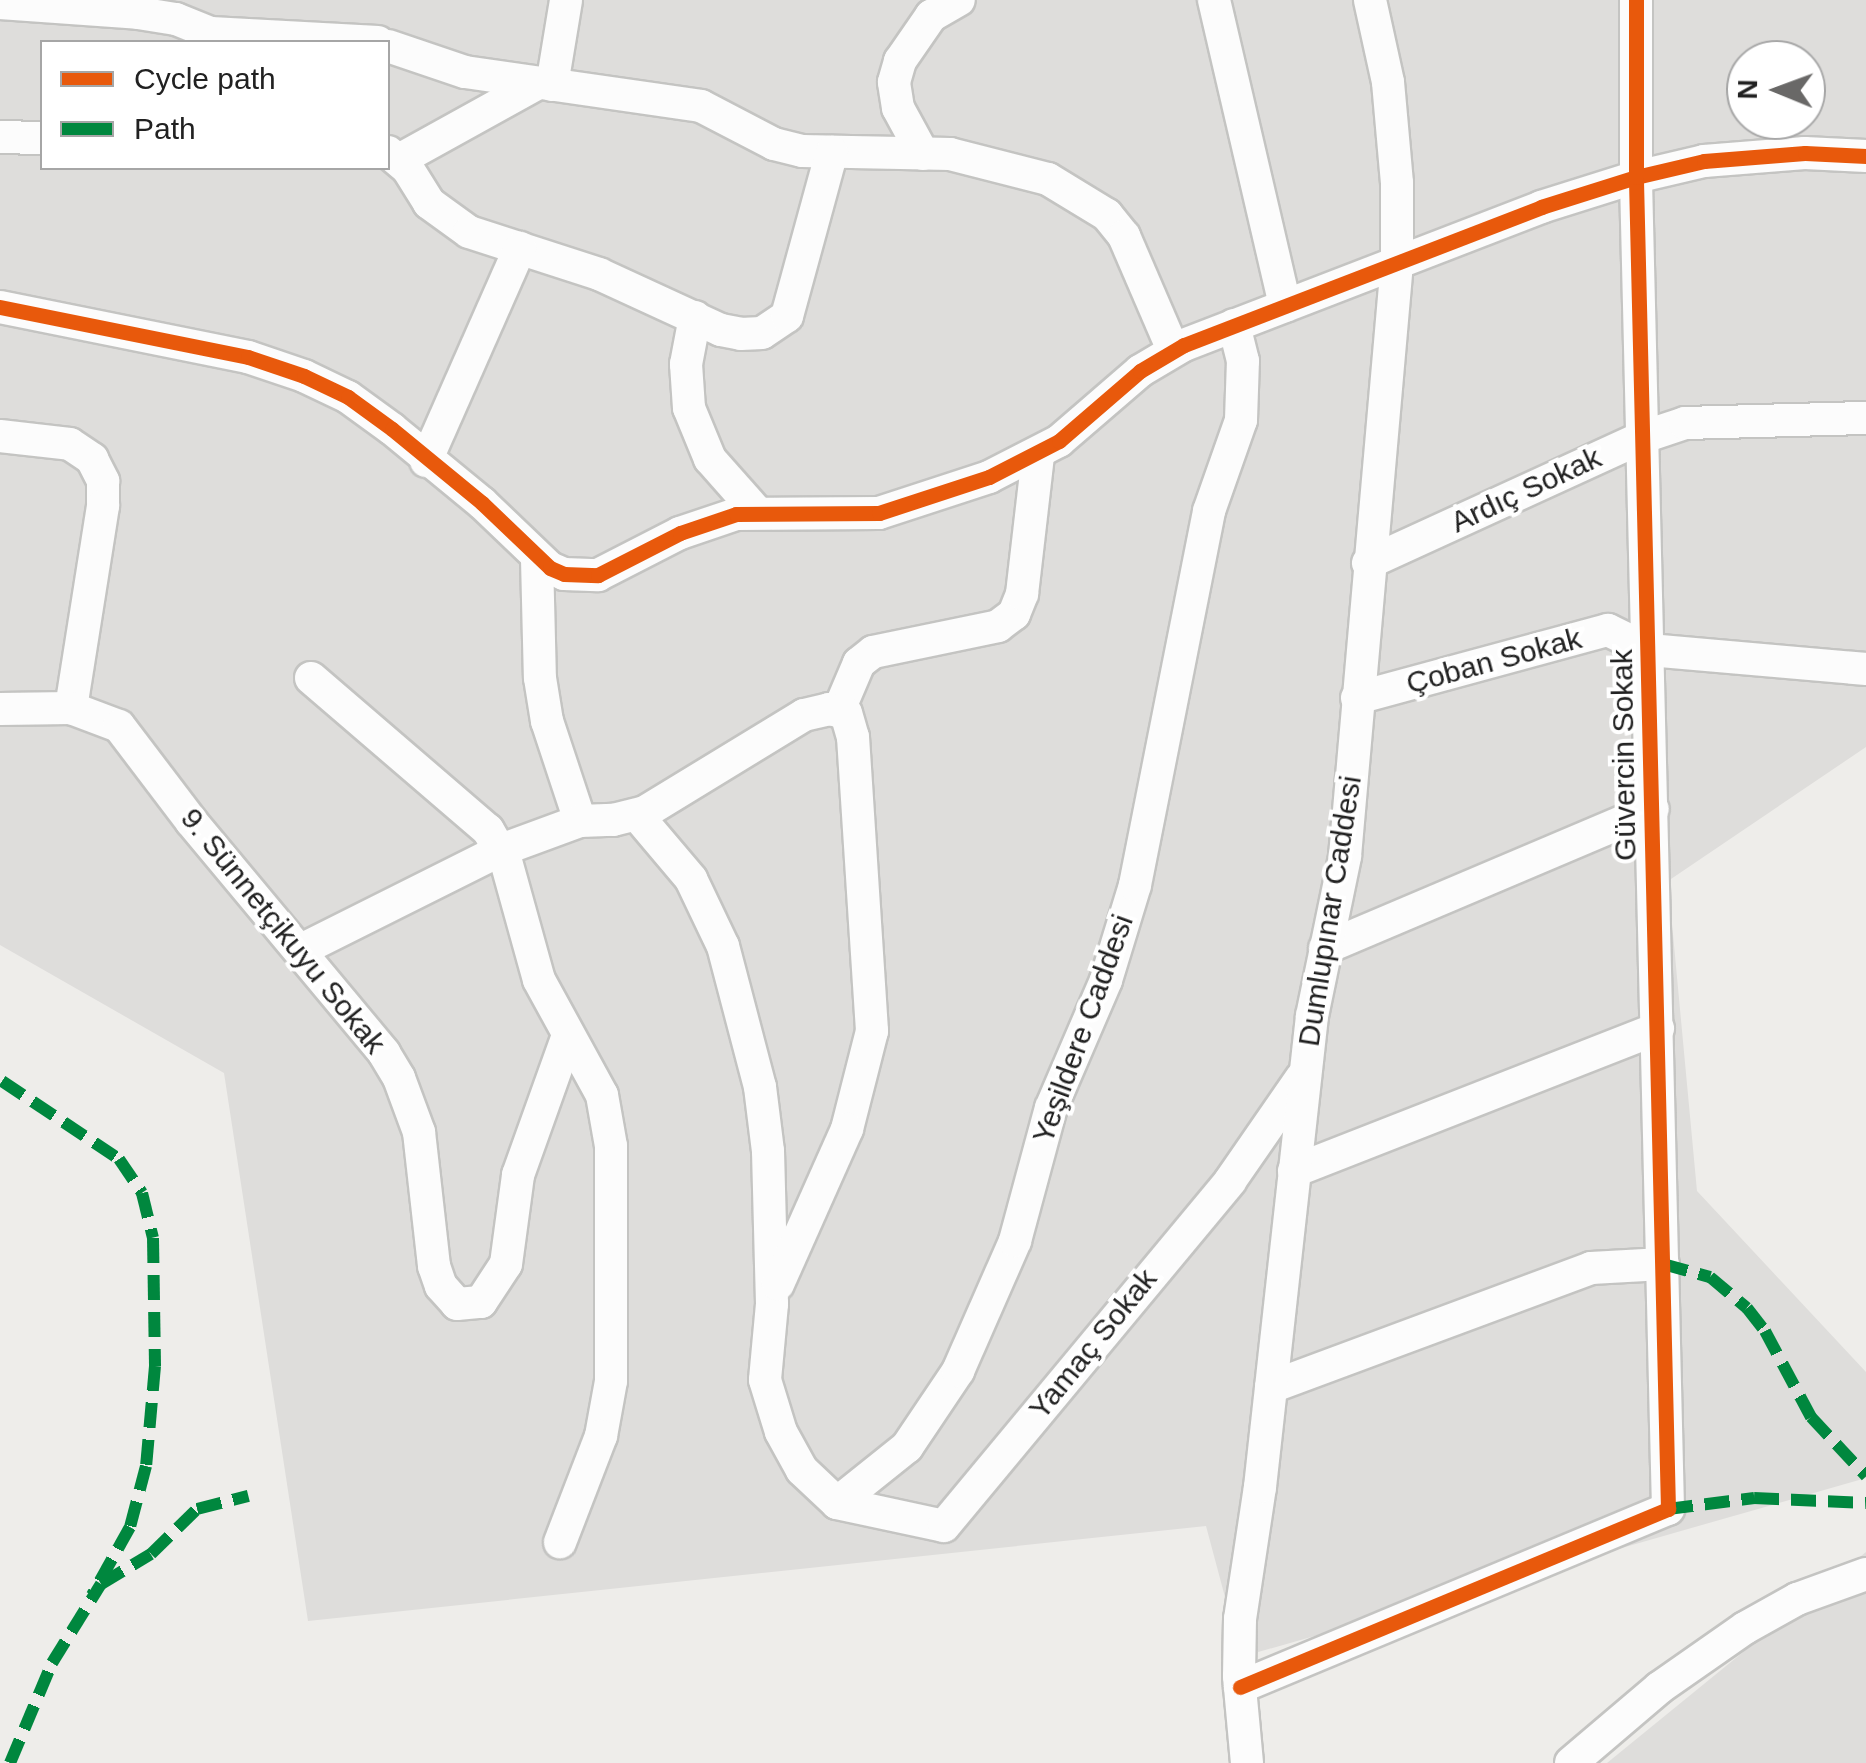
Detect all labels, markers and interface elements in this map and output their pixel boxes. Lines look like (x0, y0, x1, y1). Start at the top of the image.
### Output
legend (40, 40, 390, 170)
north arrow (1726, 40, 1826, 140)
text: Cycle path (134, 62, 276, 95)
text: N (1732, 79, 1763, 100)
text: Path (134, 112, 196, 145)
street label: Ardıç Sokak (1445, 440, 1607, 540)
street label: Çoban Sokak (1402, 620, 1586, 702)
street label: Güvercin Sokak (1604, 649, 1644, 861)
street label: Dumlupınar Caddesi (1291, 773, 1369, 1049)
street label: 9. Sünnetçikuyu Sokak (173, 801, 393, 1061)
street label: Yeşildere Caddesi (1025, 910, 1141, 1148)
street label: Yamaç Sokak (1021, 1262, 1165, 1426)

